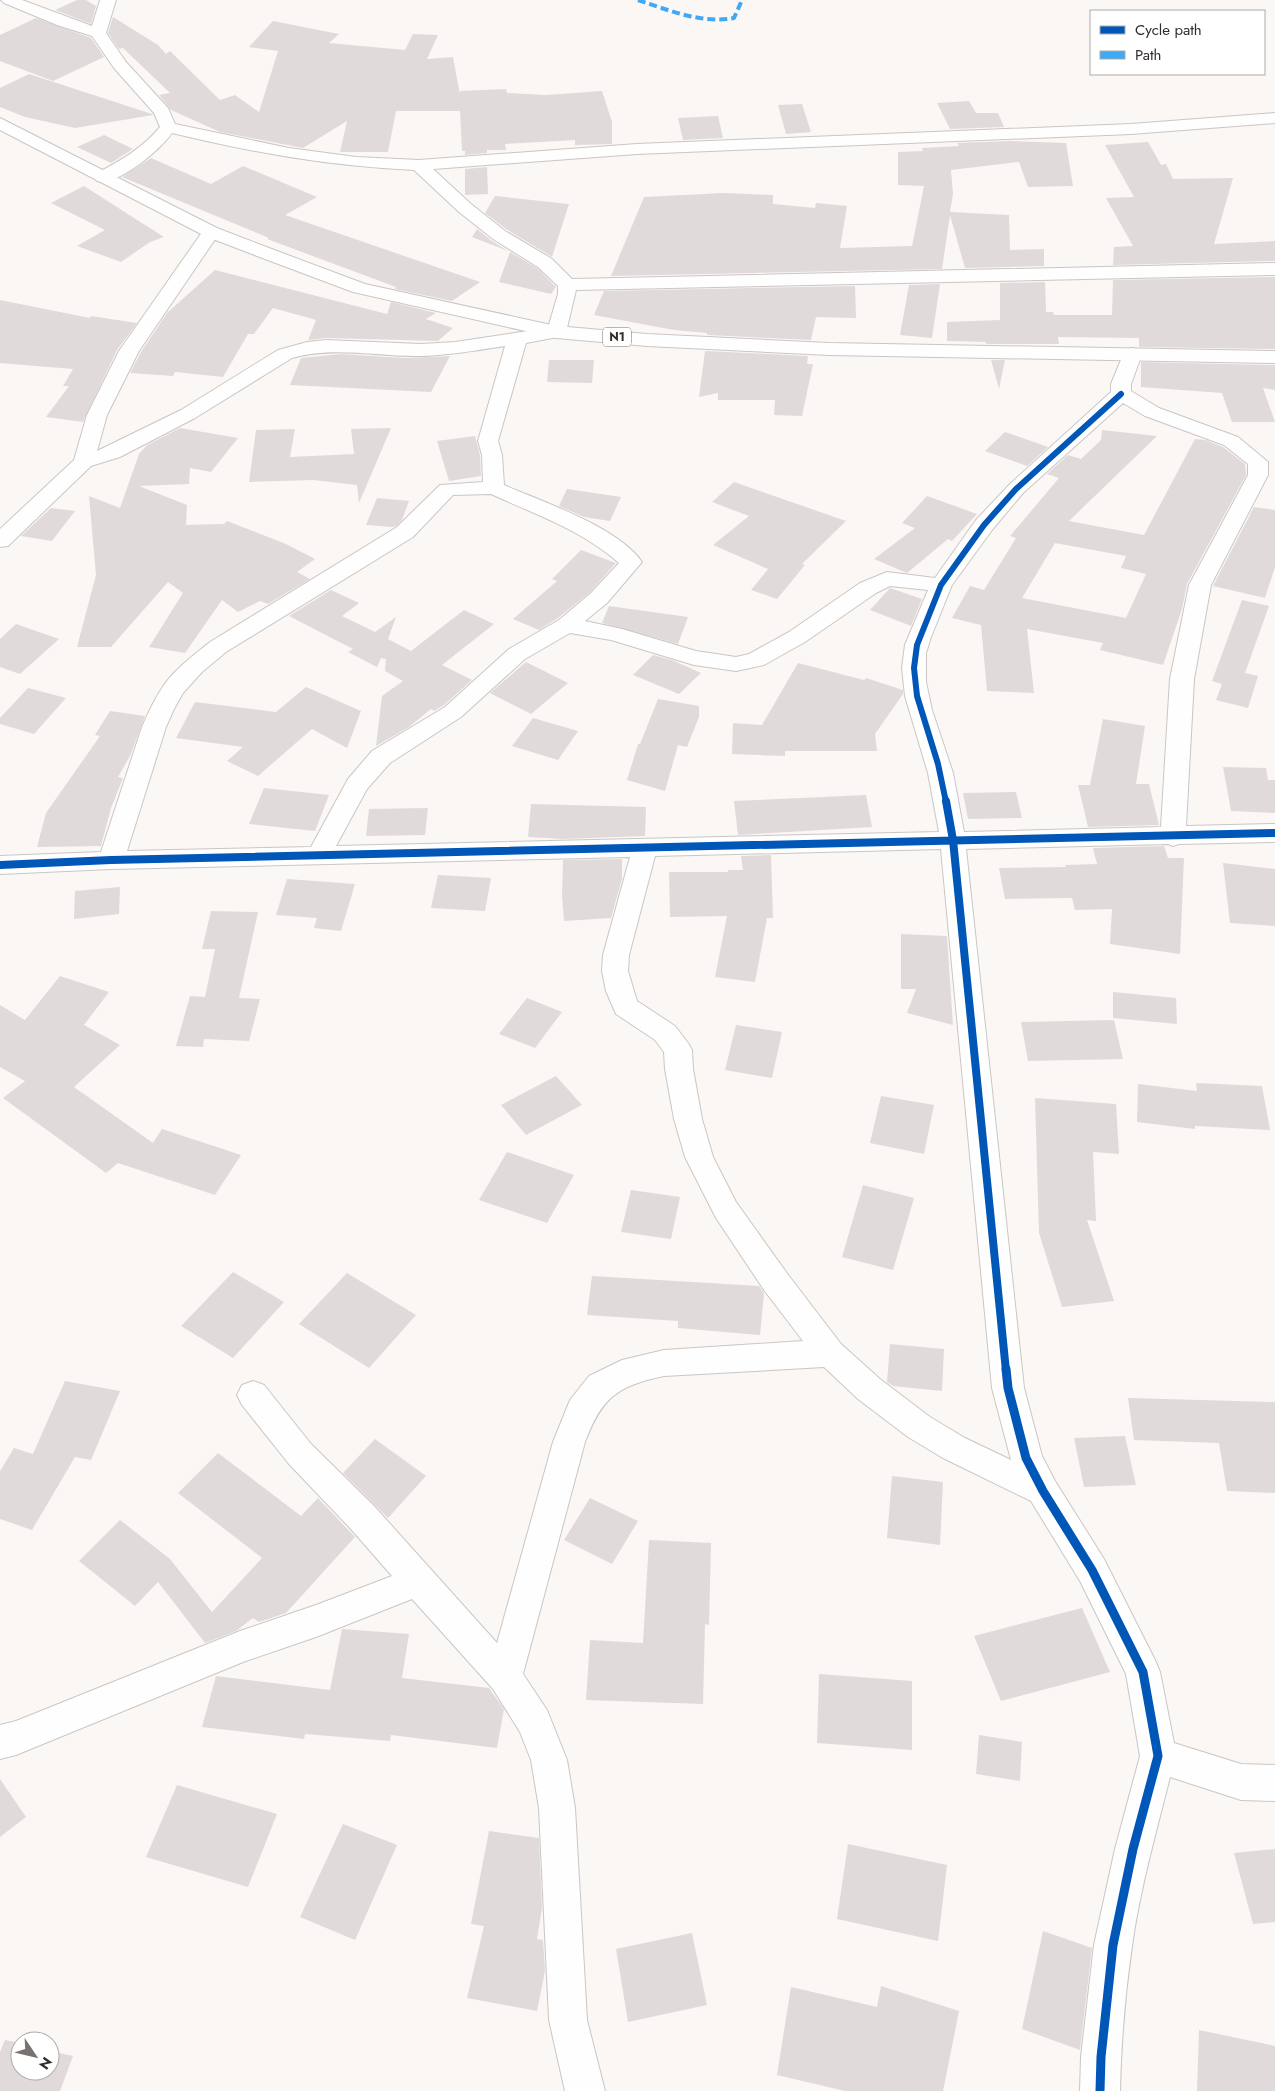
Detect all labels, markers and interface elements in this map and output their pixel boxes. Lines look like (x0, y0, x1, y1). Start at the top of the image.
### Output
legend (1090, 10, 1265, 75)
text: Cycle path (1135, 19, 1202, 41)
text: Path (1135, 44, 1161, 66)
road number: N1 (603, 328, 631, 347)
north arrow (10, 2031, 60, 2081)
text: N (34, 2053, 57, 2074)

